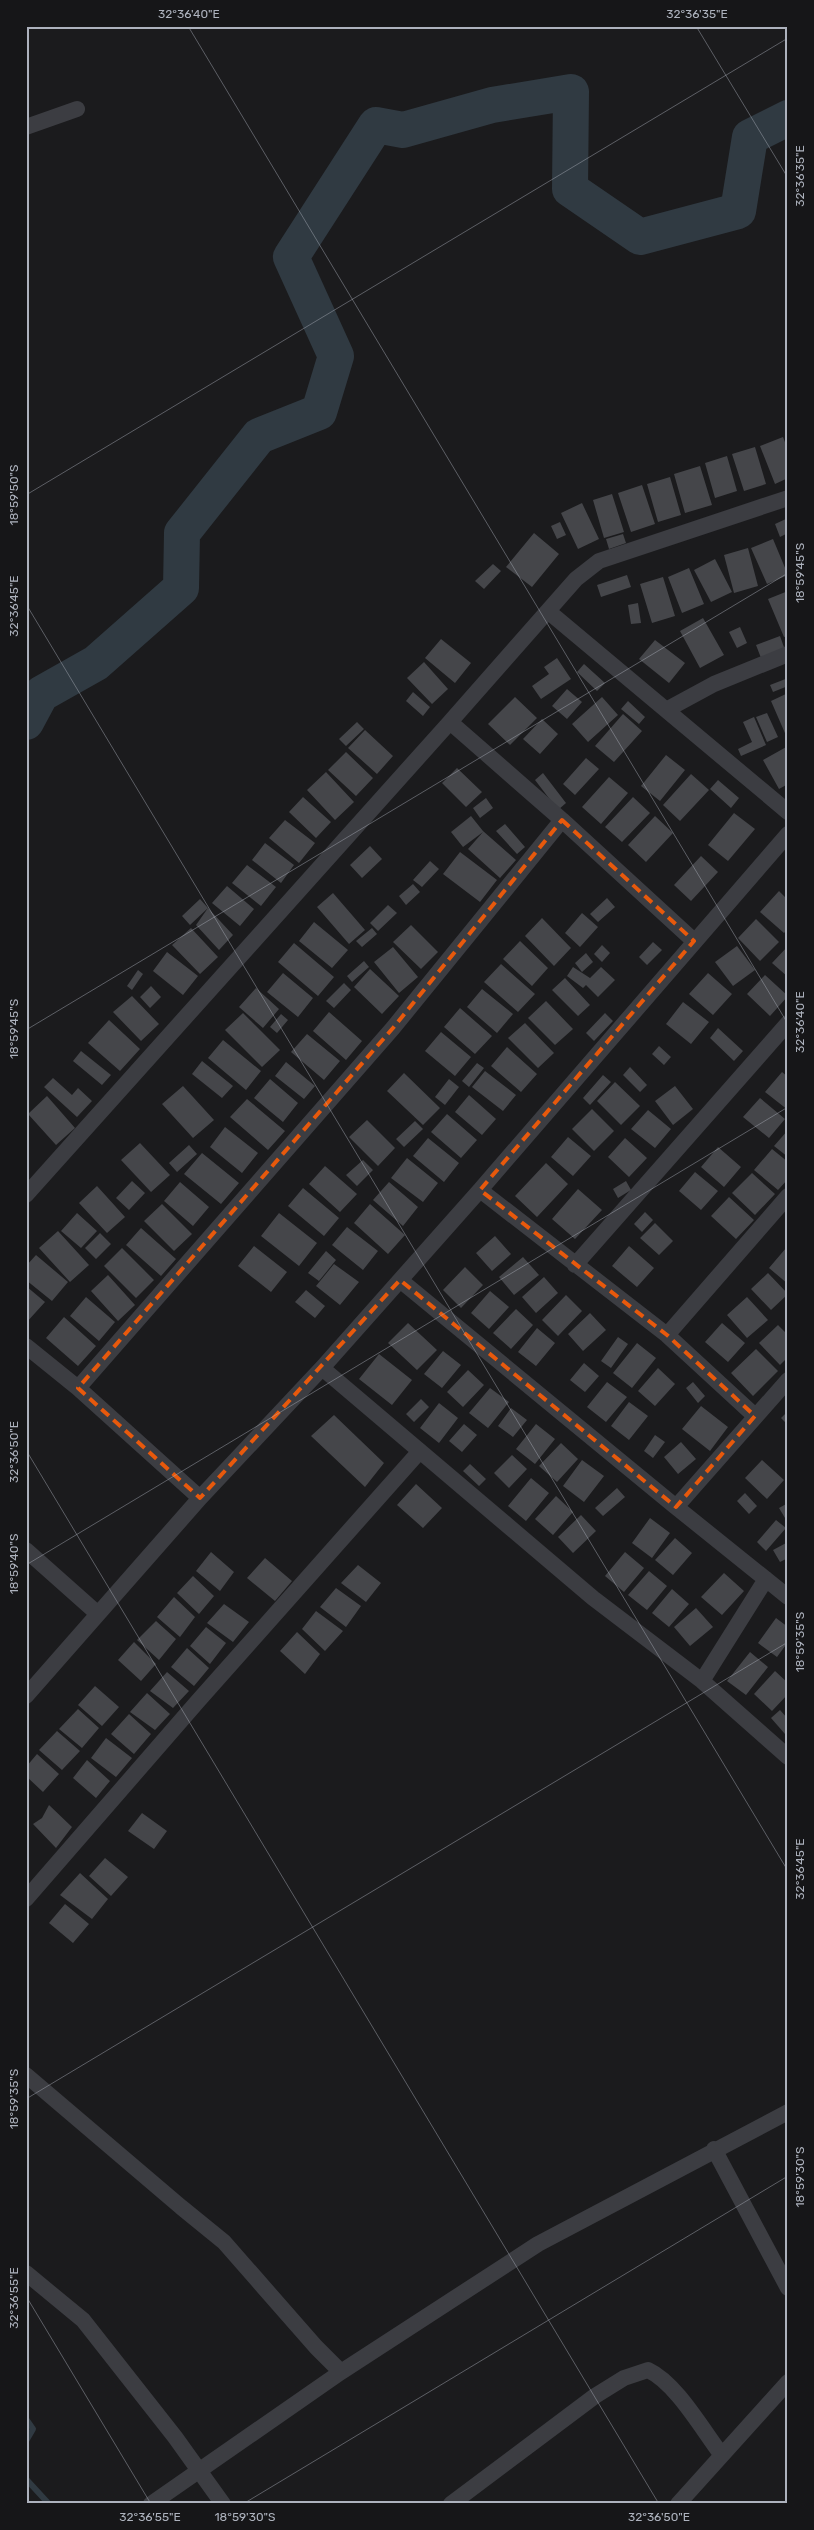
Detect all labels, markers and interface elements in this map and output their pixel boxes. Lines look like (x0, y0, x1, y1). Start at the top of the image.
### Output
text: 32°36'40"E (158, 7, 220, 21)
text: 32°36'35"E (666, 7, 728, 21)
text: 32°36'35"E (793, 145, 807, 207)
text: 18°59'50"S (7, 465, 21, 526)
text: 18°59'45"S (793, 543, 807, 603)
text: 32°36'45"E (7, 575, 21, 637)
text: 32°36'40"E (793, 991, 807, 1053)
text: 18°59'45"S (7, 999, 21, 1059)
text: 32°36'50"E (7, 1421, 21, 1483)
text: 18°59'40"S (7, 1534, 21, 1594)
text: 18°59'35"S (793, 1612, 807, 1672)
text: 32°36'45"E (793, 1838, 807, 1900)
text: 18°59'35"S (7, 2069, 21, 2129)
text: 18°59'30"S (793, 2146, 807, 2208)
text: 32°36'55"E (7, 2267, 21, 2329)
text: 32°36'55"E (119, 2510, 181, 2524)
text: 18°59'30"S (214, 2510, 276, 2524)
text: 32°36'50"E (628, 2510, 690, 2524)

